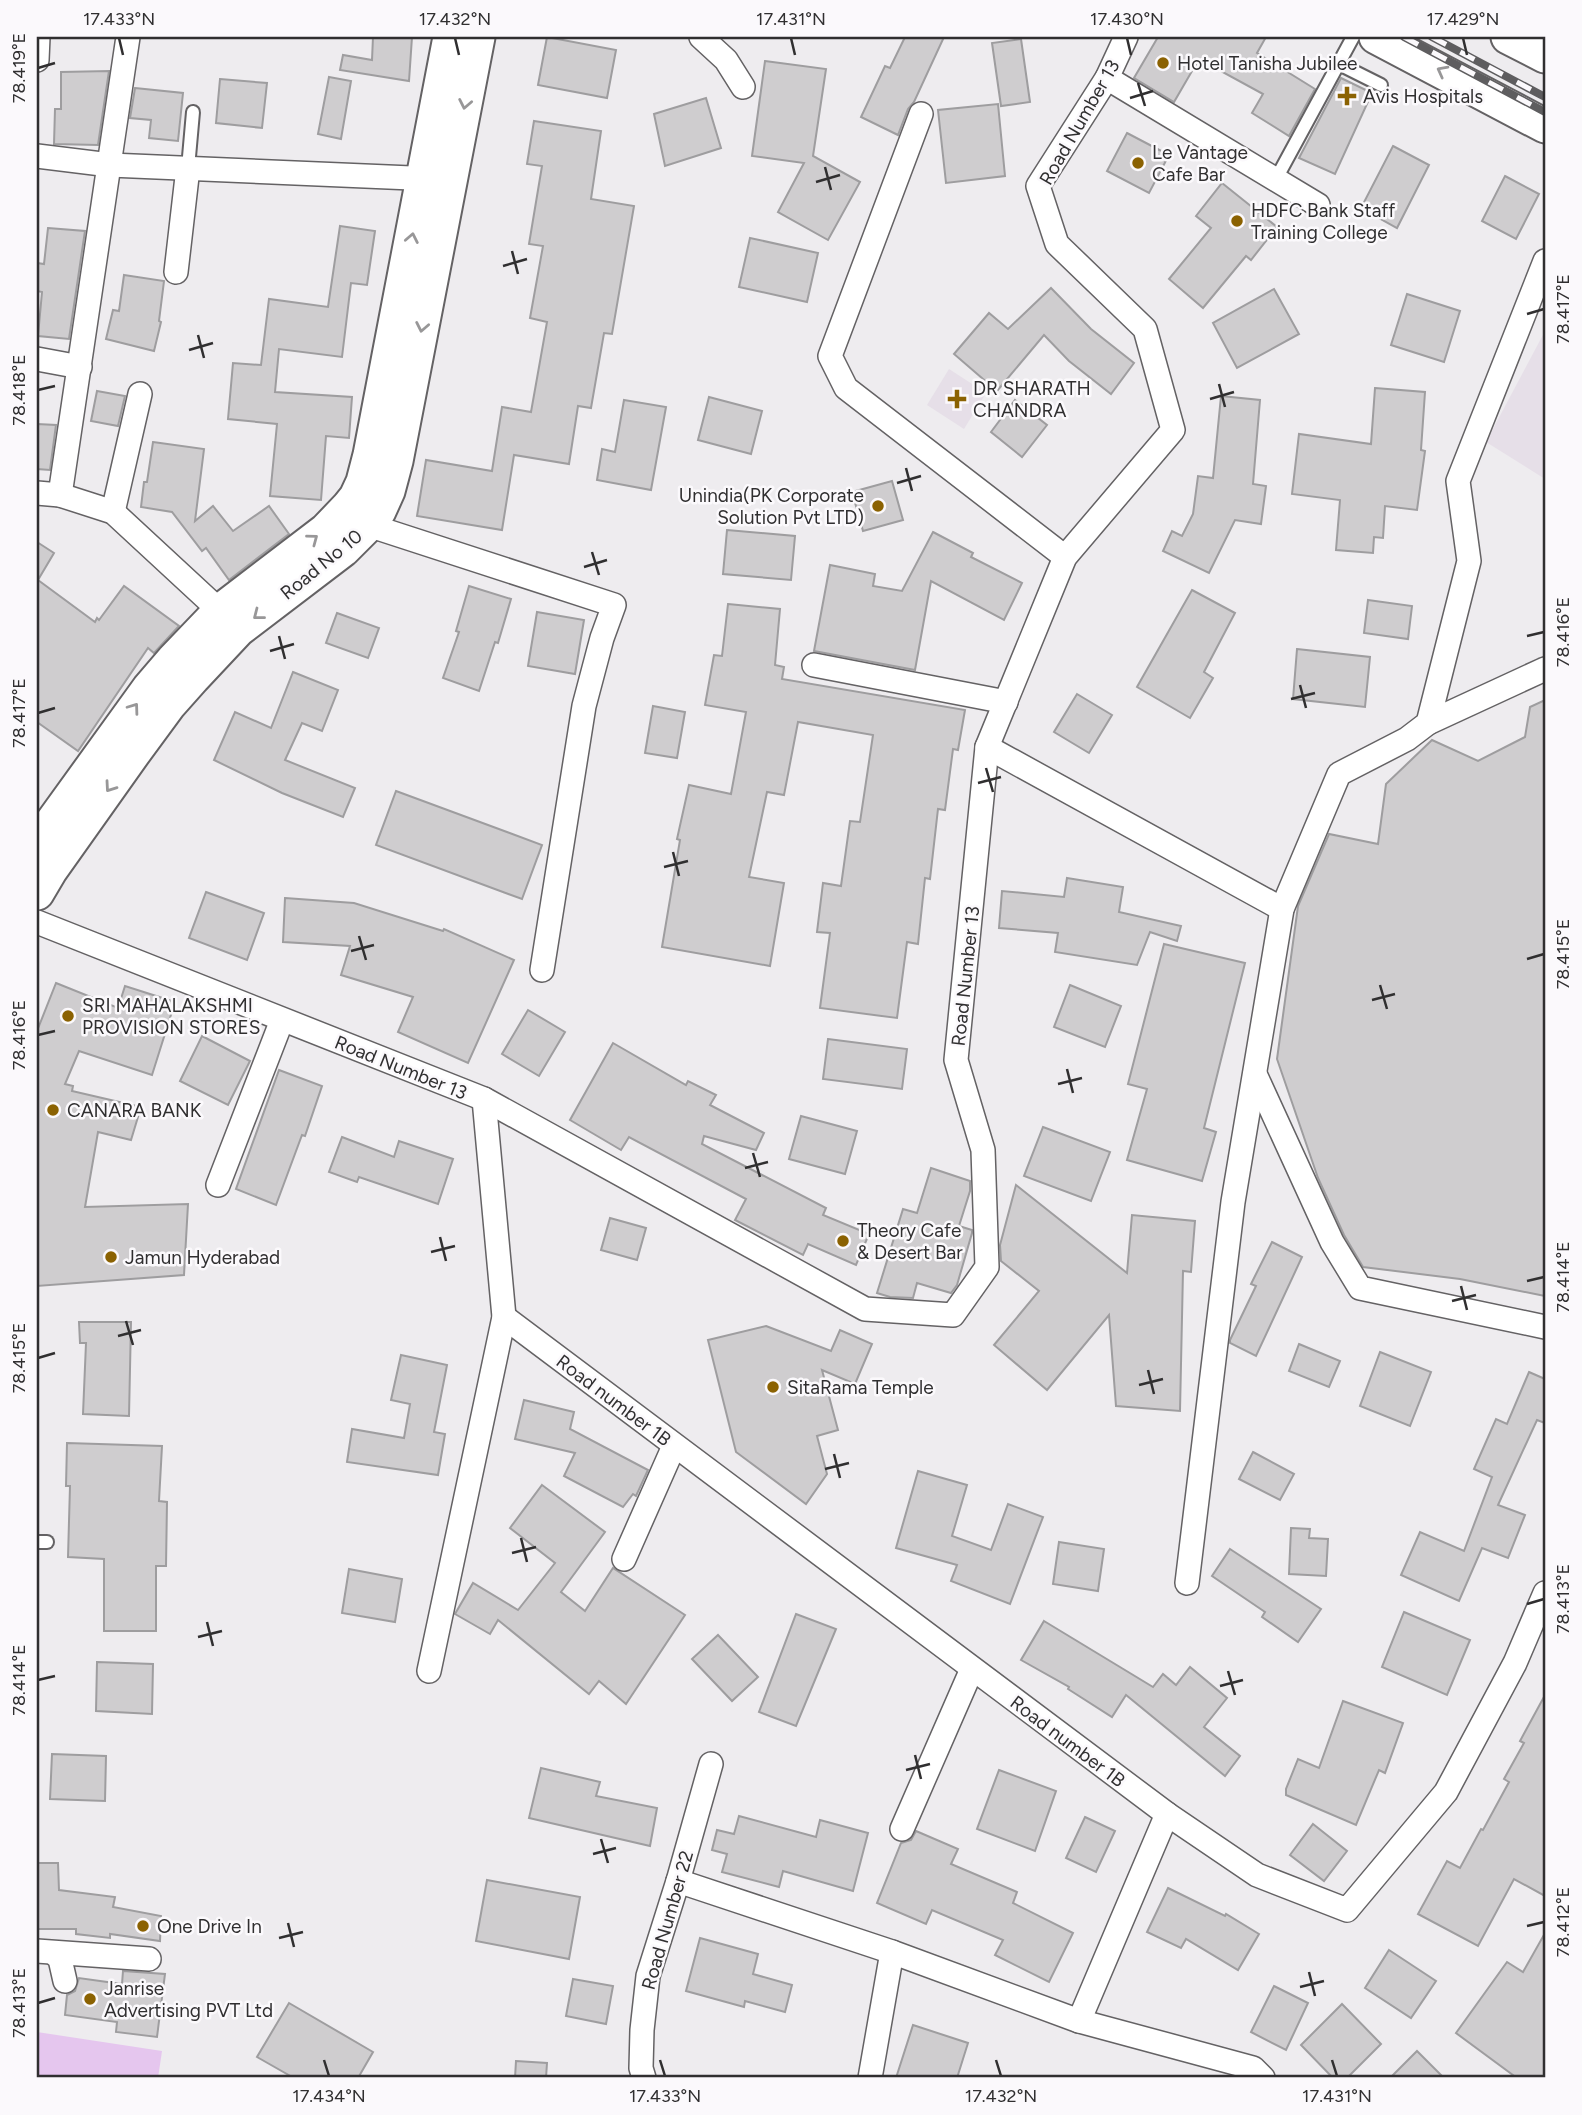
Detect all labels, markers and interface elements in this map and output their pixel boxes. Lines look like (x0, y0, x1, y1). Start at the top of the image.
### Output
text: 17.433°N (83, 8, 155, 30)
text: 17.432°N (419, 8, 491, 30)
text: 17.431°N (756, 8, 826, 30)
text: 17.430°N (1090, 8, 1164, 30)
text: 17.429°N (1427, 8, 1499, 30)
text: 78.419°E (8, 33, 30, 103)
place label: Hotel Tanisha Jubilee (1177, 52, 1357, 75)
marker: Hotel Tanisha Jubilee (1155, 55, 1171, 71)
street label: Road Number 13 (1034, 56, 1125, 189)
one-way arrow (1436, 66, 1449, 80)
place label: Avis Hospitals (1363, 85, 1483, 108)
marker: Avis Hospitals (1337, 86, 1357, 106)
one-way arrow (458, 98, 473, 110)
place label: Le Vantage Cafe Bar (1152, 141, 1248, 186)
marker: Le Vantage Cafe Bar (1130, 155, 1146, 171)
place label: HDFC Bank Staff Training College (1251, 199, 1395, 244)
marker: HDFC Bank Staff Training College (1229, 213, 1245, 229)
one-way arrow (404, 232, 419, 244)
text: 78.417°E (1552, 274, 1574, 344)
one-way arrow (415, 321, 430, 333)
text: 78.418°E (8, 354, 30, 426)
place label: DR SHARATH CHANDRA (973, 377, 1091, 422)
marker: DR SHARATH CHANDRA (947, 389, 967, 409)
place label: Unindia(PK Corporate Solution Pvt LTD) (679, 484, 864, 529)
marker: Unindia(PK Corporate Solution Pvt LTD) (870, 498, 886, 514)
street label: Road No 10 (276, 524, 367, 604)
one-way arrow (305, 535, 318, 548)
text: 78.416°E (1552, 597, 1574, 667)
one-way arrow (253, 607, 265, 620)
text: 78.417°E (8, 678, 30, 748)
one-way arrow (126, 703, 138, 716)
one-way arrow (106, 779, 118, 792)
street label: Road Number 13 (947, 905, 984, 1047)
text: 78.415°E (1552, 919, 1574, 989)
place label: SRI MAHALAKSHMI PROVISION STORES (82, 994, 260, 1039)
text: 78.416°E (8, 1000, 30, 1070)
marker: SRI MAHALAKSHMI PROVISION STORES (60, 1008, 76, 1024)
street label: Road Number 13 (331, 1030, 470, 1104)
place label: CANARA BANK (67, 1099, 202, 1122)
marker: CANARA BANK (45, 1102, 61, 1118)
place label: Theory Cafe & Desert Bar (857, 1219, 963, 1264)
marker: Theory Cafe & Desert Bar (835, 1233, 851, 1249)
text: 78.414°E (1552, 1241, 1574, 1313)
place label: Jamun Hyderabad (125, 1246, 280, 1269)
marker: Jamun Hyderabad (103, 1249, 119, 1265)
text: 78.415°E (8, 1323, 30, 1393)
street label: Road number 1B (552, 1350, 676, 1451)
place label: SitaRama Temple (787, 1376, 934, 1399)
marker: SitaRama Temple (765, 1379, 781, 1395)
text: 78.413°E (1552, 1564, 1574, 1634)
text: 78.414°E (8, 1644, 30, 1716)
street label: Road number 1B (1006, 1691, 1130, 1792)
street label: Road Number 22 (637, 1848, 698, 1992)
text: 78.412°E (1552, 1887, 1574, 1957)
place label: One Drive In (157, 1915, 262, 1938)
marker: One Drive In (135, 1918, 151, 1934)
text: 78.413°E (8, 1968, 30, 2038)
place label: Janrise Advertising PVT Ltd (104, 1977, 273, 2022)
marker: Janrise Advertising PVT Ltd (82, 1991, 98, 2007)
text: 17.434°N (292, 2085, 366, 2107)
text: 17.433°N (629, 2085, 701, 2107)
text: 17.432°N (965, 2085, 1037, 2107)
text: 17.431°N (1302, 2085, 1372, 2107)

